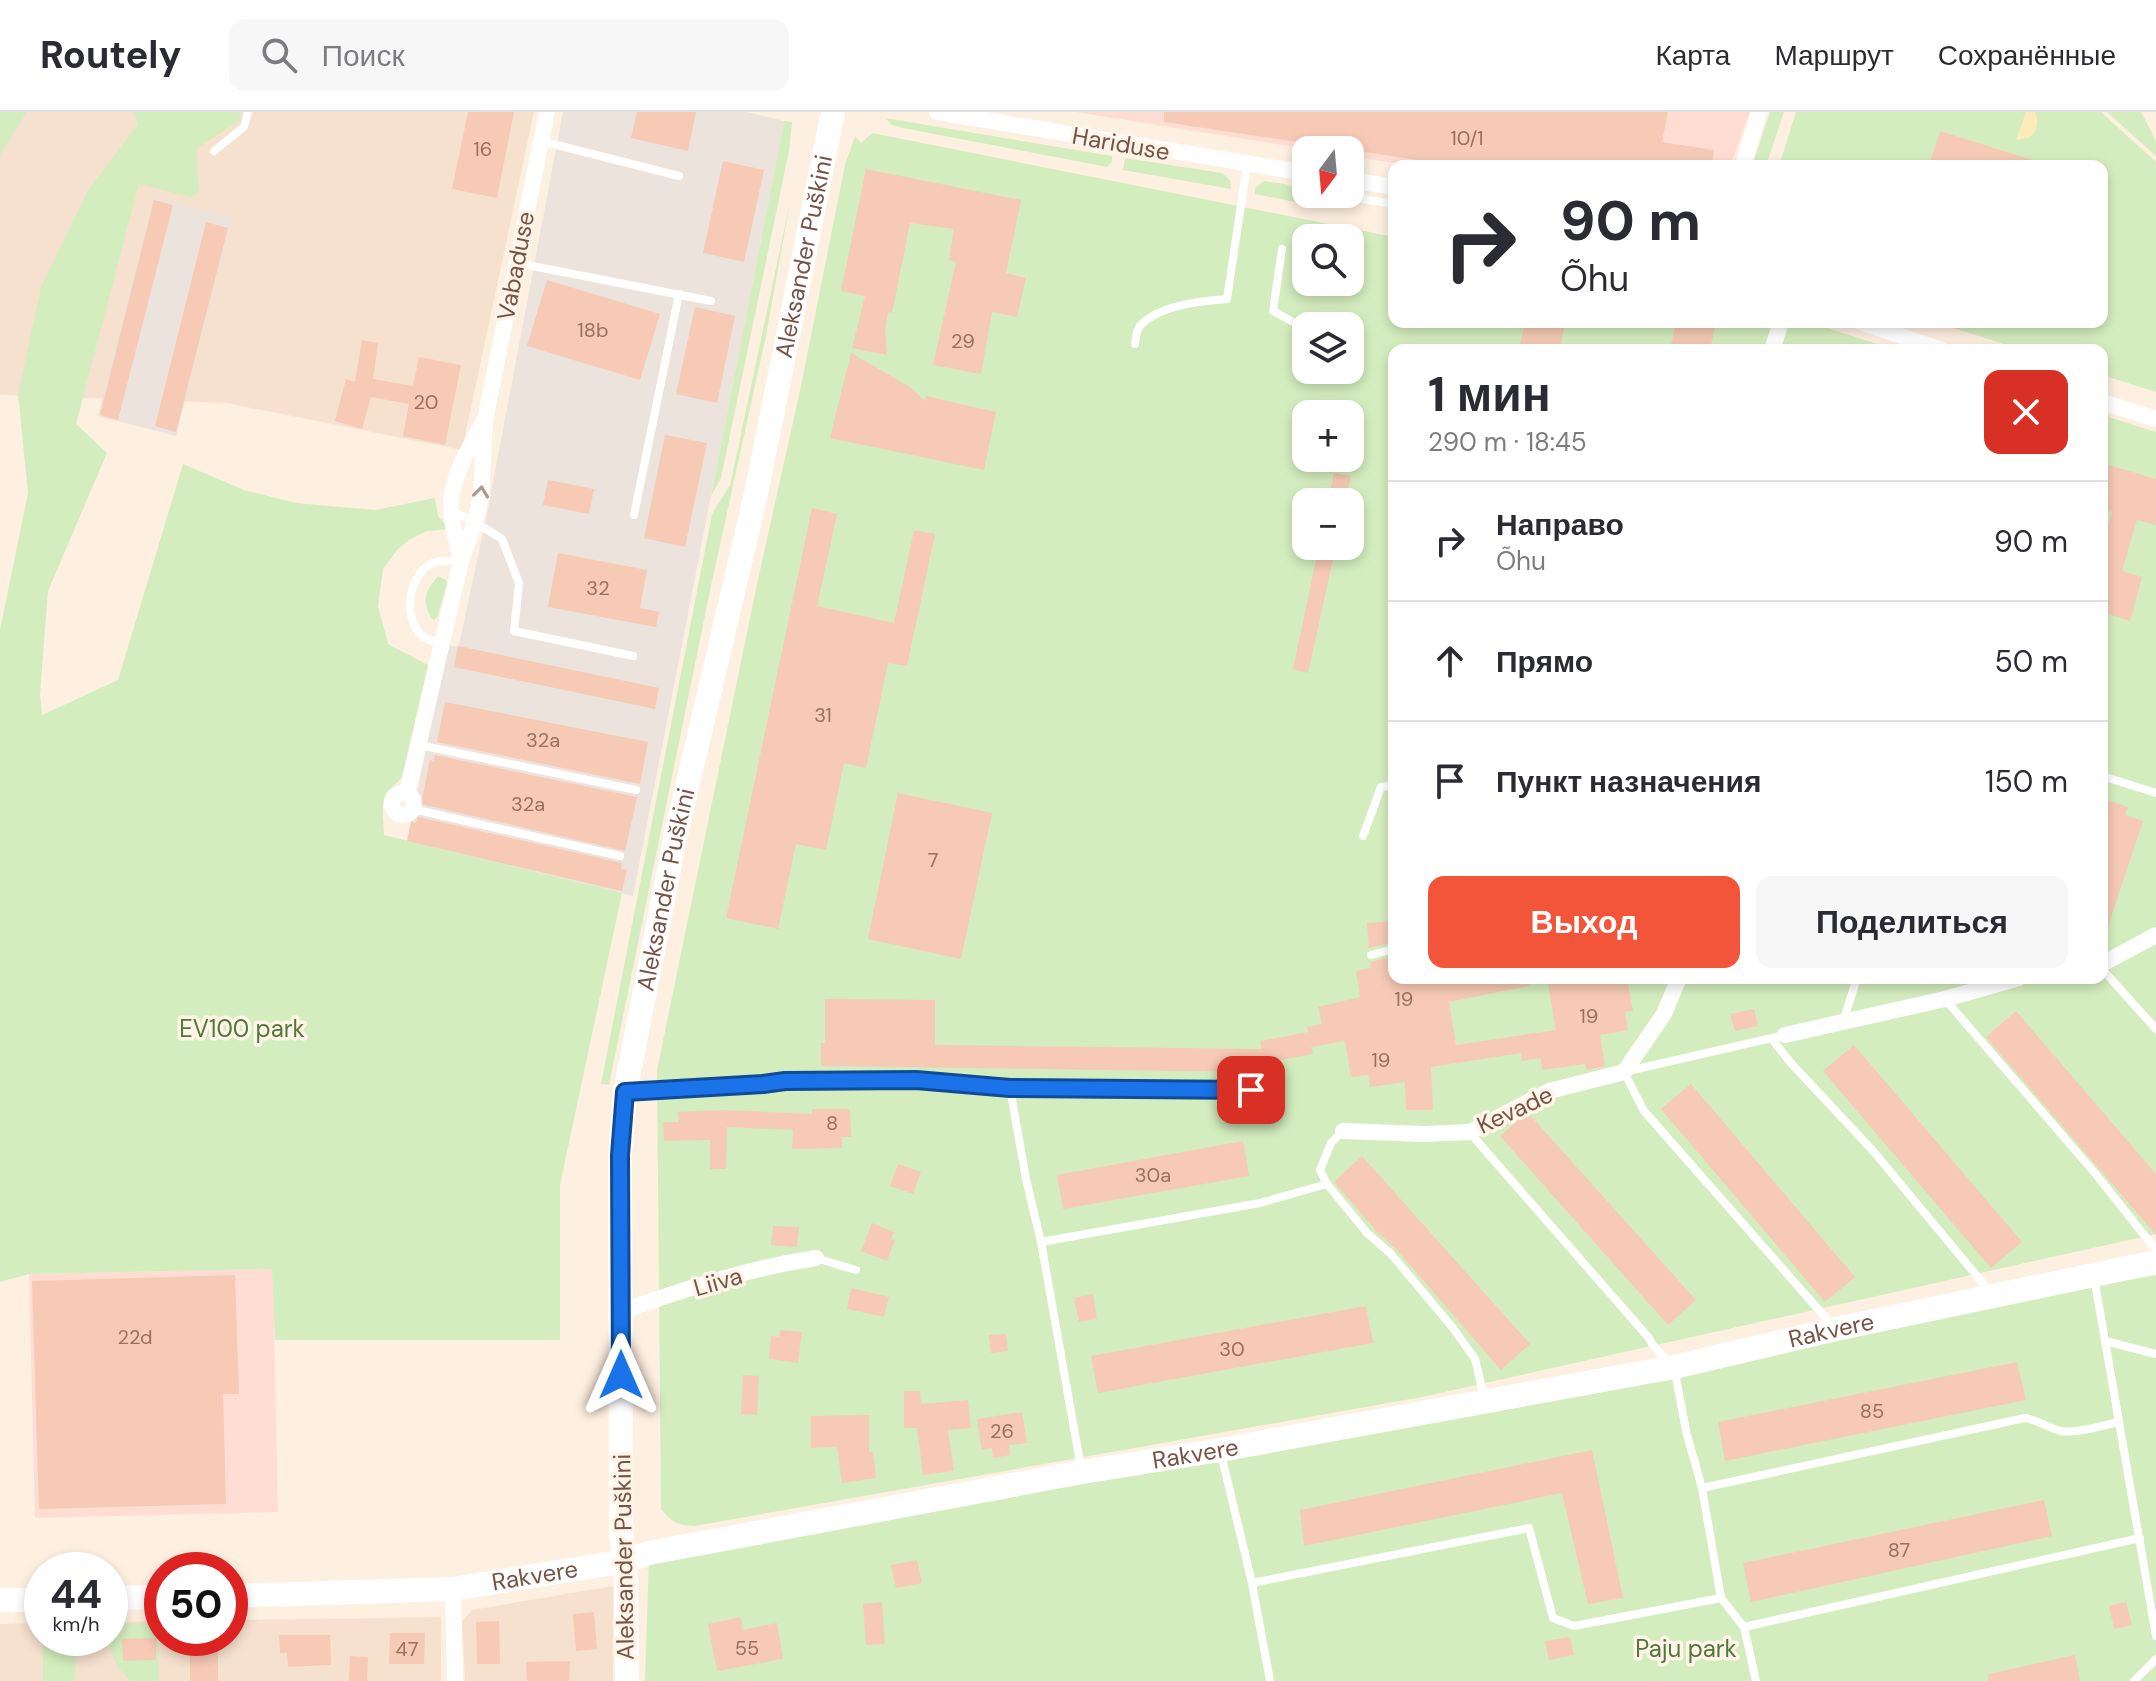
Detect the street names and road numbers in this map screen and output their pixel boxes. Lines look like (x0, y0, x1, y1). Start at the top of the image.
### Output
street label: Hariduse (1070, 120, 1172, 167)
street label: Aleksander Puškini (768, 152, 839, 361)
street label: Vabaduse (490, 209, 541, 323)
street label: Aleksander Puškini (629, 785, 701, 994)
street label: Kevade (1472, 1079, 1558, 1141)
street label: Liiva (690, 1260, 746, 1303)
street label: Rakvere (1785, 1305, 1877, 1355)
street label: Rakvere (1150, 1431, 1241, 1476)
street label: Aleksander Puškini (606, 1454, 641, 1660)
street label: Rakvere (489, 1553, 580, 1597)

